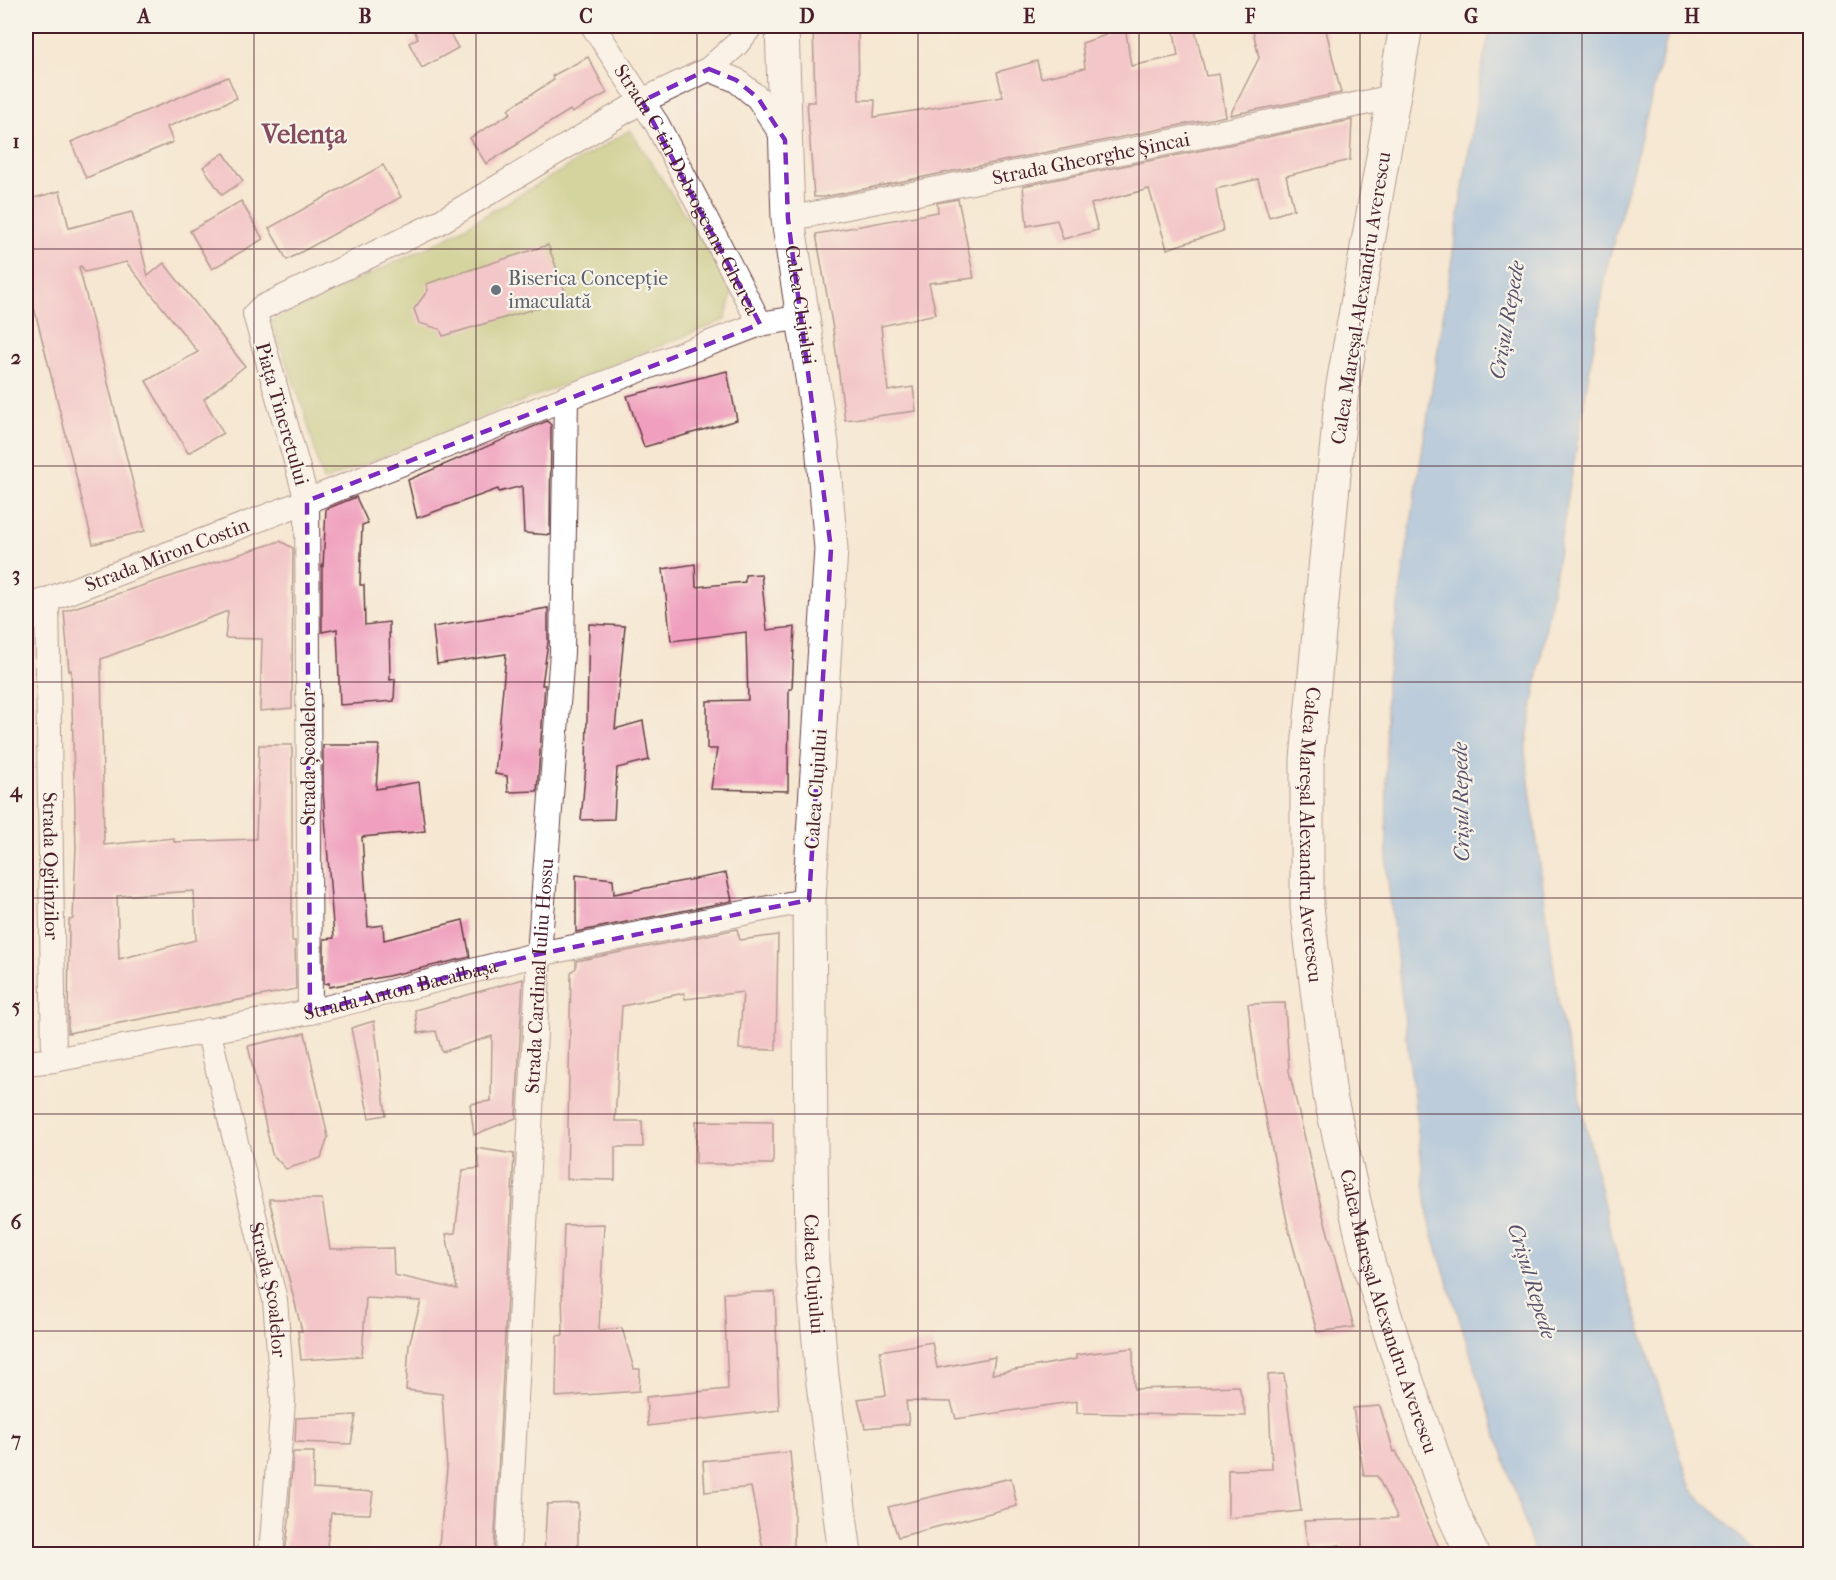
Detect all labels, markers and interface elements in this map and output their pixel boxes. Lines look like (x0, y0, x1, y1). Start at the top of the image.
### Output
text: A (136, 5, 152, 28)
text: B (358, 5, 372, 28)
text: C (579, 5, 593, 28)
text: D (799, 5, 815, 28)
text: E (1023, 5, 1035, 28)
text: F (1244, 5, 1256, 28)
text: G (1464, 5, 1478, 28)
text: H (1684, 5, 1700, 28)
street label: Strada C-tin Dobrogeanu-Gherea (610, 60, 765, 319)
district label: Velența (261, 119, 347, 151)
street label: Strada Gheorghe Șincai (990, 127, 1192, 189)
text: 1 (12, 130, 20, 153)
street label: Calea Mareșal Alexandru Averescu (1326, 149, 1396, 446)
street label: Calea Clujului (781, 243, 821, 366)
water label: Crișul Repede (1485, 259, 1530, 381)
place label: Biserica Concepție imaculată (508, 267, 668, 313)
marker: Biserica Concepție imaculată (489, 283, 503, 297)
street label: Piața Tineretului (250, 340, 313, 489)
text: 2 (11, 346, 21, 369)
street label: Strada Miron Costin (81, 513, 252, 596)
text: 3 (12, 563, 20, 586)
street label: Calea Mareșal Alexandru Averescu (1295, 686, 1328, 984)
street label: Strada Școalelor (297, 688, 321, 826)
street label: Calea Clujului (800, 728, 832, 850)
water label: Crișul Repede (1448, 742, 1475, 862)
text: 4 (9, 779, 23, 803)
street label: Strada Oglinzilor (38, 792, 64, 941)
street label: Strada Cardinal Iuliu Hossu (520, 857, 558, 1094)
street label: Strada Anton Bacalbașa (302, 953, 501, 1024)
text: 5 (12, 995, 21, 1018)
street label: Calea Mareșal Alexandru Averescu (1336, 1167, 1443, 1457)
text: 6 (11, 1211, 23, 1234)
street label: Calea Clujului (800, 1214, 830, 1335)
street label: Strada Școalelor (245, 1220, 291, 1359)
water label: Crișul Repede (1502, 1220, 1561, 1342)
text: 7 (10, 1428, 21, 1451)

